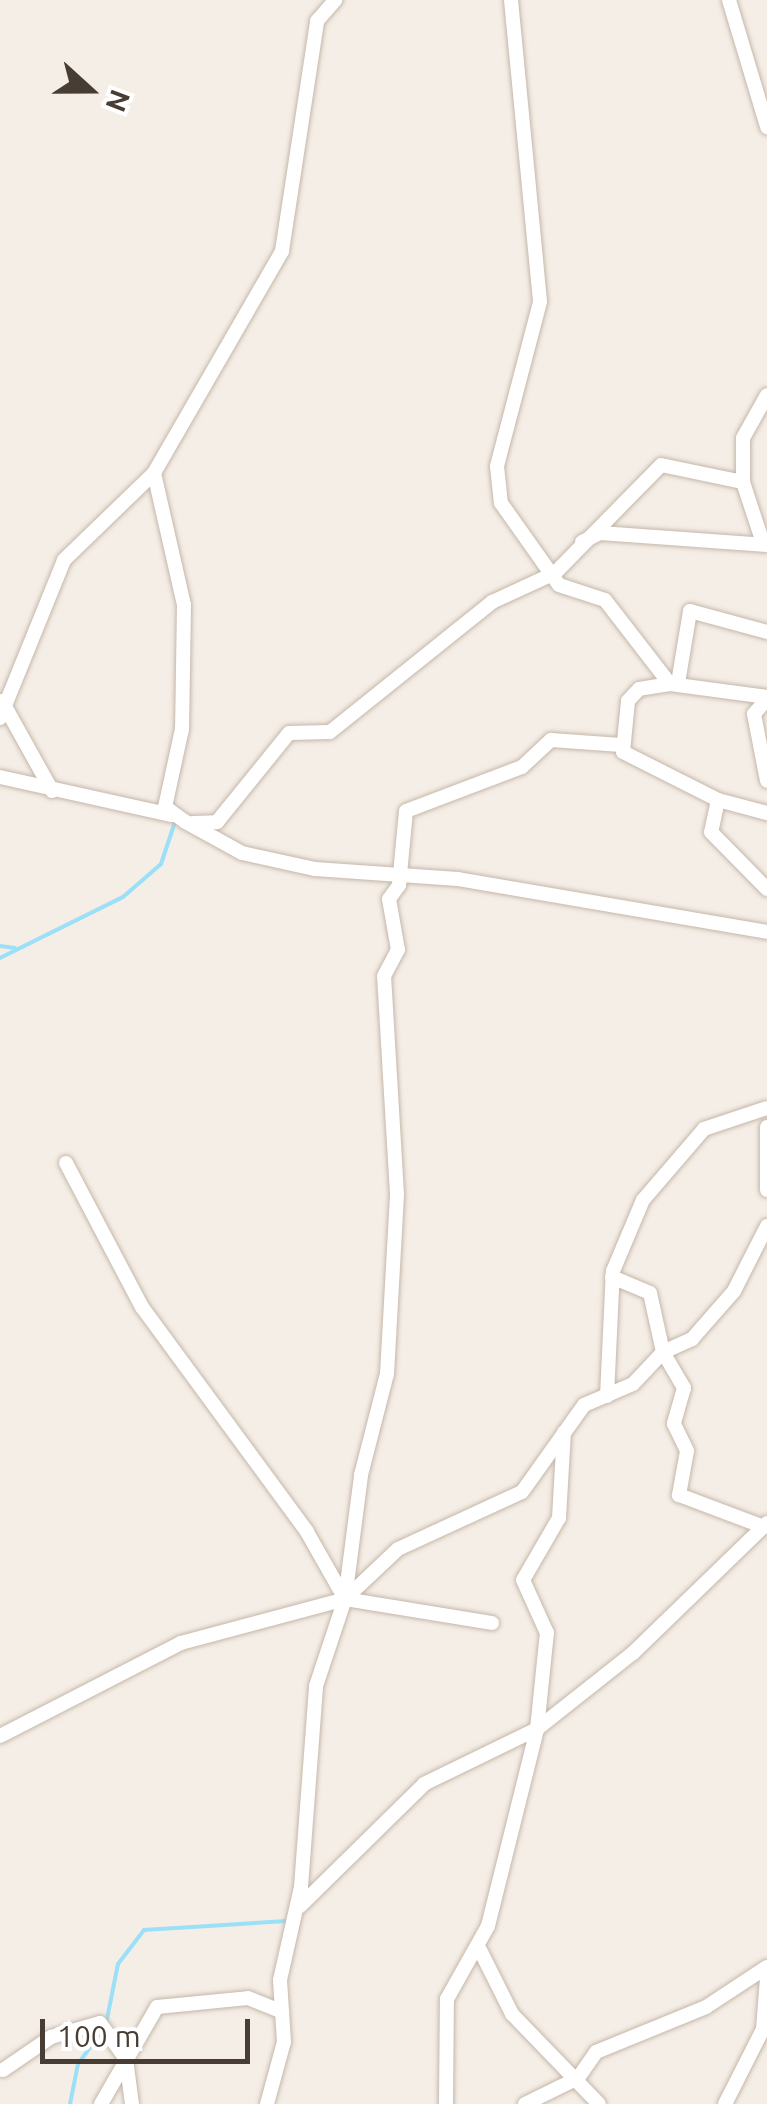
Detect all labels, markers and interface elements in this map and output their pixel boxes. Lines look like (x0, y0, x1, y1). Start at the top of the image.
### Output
north arrow (40, 40, 140, 140)
text: N (100, 86, 137, 116)
scale bar (45, 1999, 255, 2061)
text: 100 m (57, 2019, 141, 2053)

